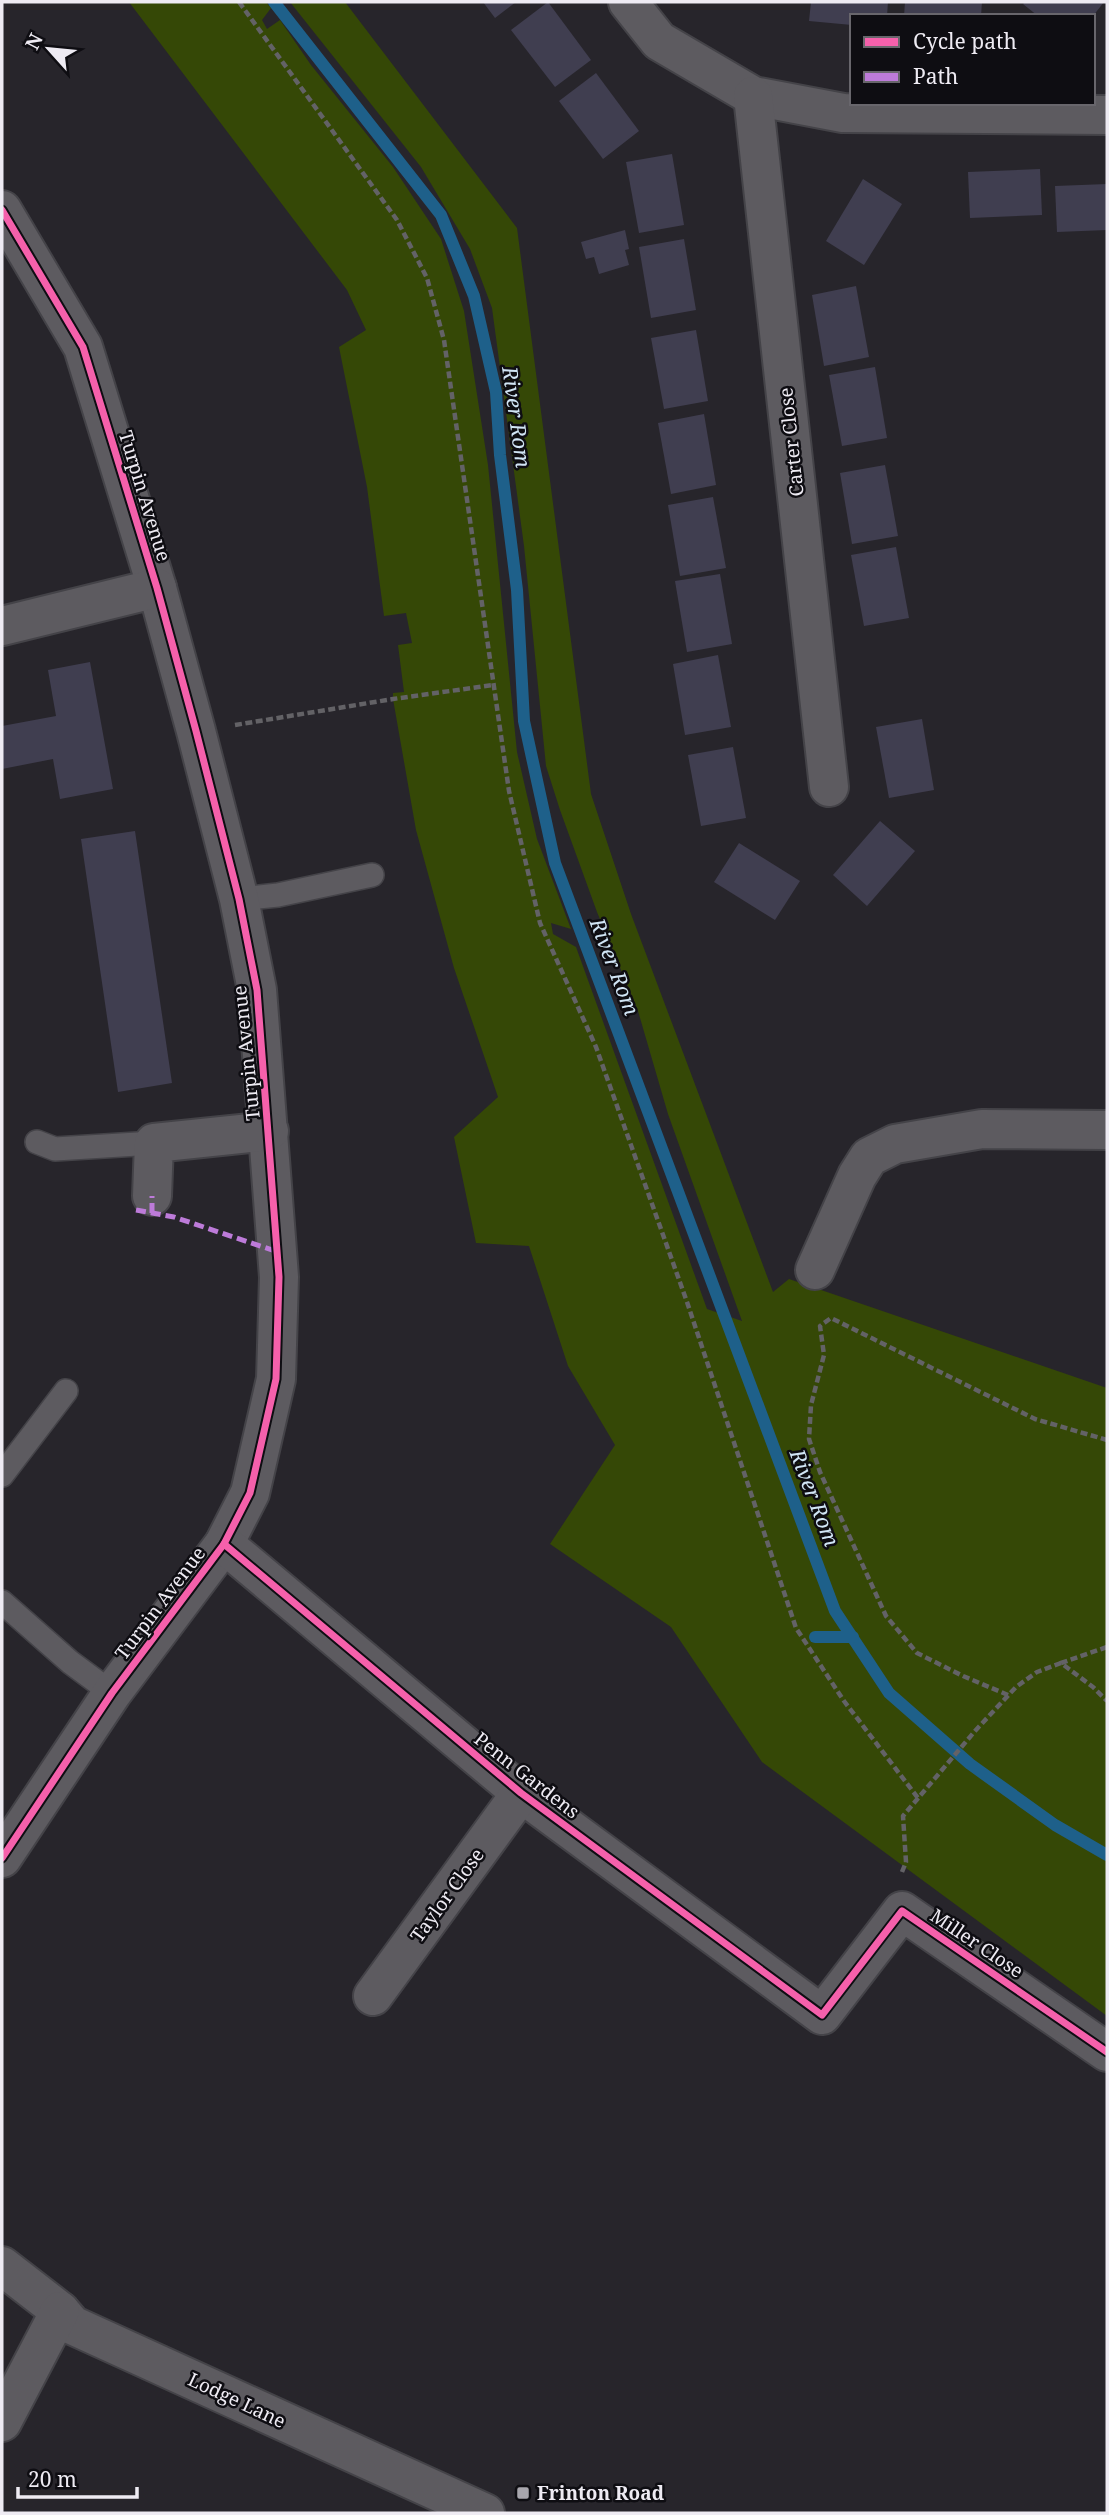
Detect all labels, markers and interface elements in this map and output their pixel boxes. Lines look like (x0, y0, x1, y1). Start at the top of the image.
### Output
north arrow (14, 14, 84, 84)
legend (850, 14, 1095, 105)
text: Cycle path (913, 27, 1017, 55)
text: N (19, 29, 49, 54)
text: Path (913, 62, 958, 90)
water label: River Rom (496, 363, 538, 470)
street label: Carter Close (772, 386, 810, 498)
street label: Turpin Avenue (113, 427, 177, 565)
water label: River Rom (583, 913, 646, 1019)
street label: Turpin Avenue (226, 984, 266, 1122)
water label: River Rom (783, 1444, 846, 1550)
street label: Turpin Avenue (109, 1541, 211, 1665)
street label: Penn Gardens (469, 1726, 585, 1824)
street label: Taylor Close (404, 1843, 490, 1947)
street label: Miller Close (925, 1902, 1029, 1984)
street label: Lodge Lane (184, 2366, 290, 2434)
scale bar (18, 2456, 136, 2500)
text: 20 m (28, 2465, 77, 2493)
place label: Frinton Road (537, 2480, 665, 2506)
marker: Frinton Road (515, 2485, 531, 2501)

